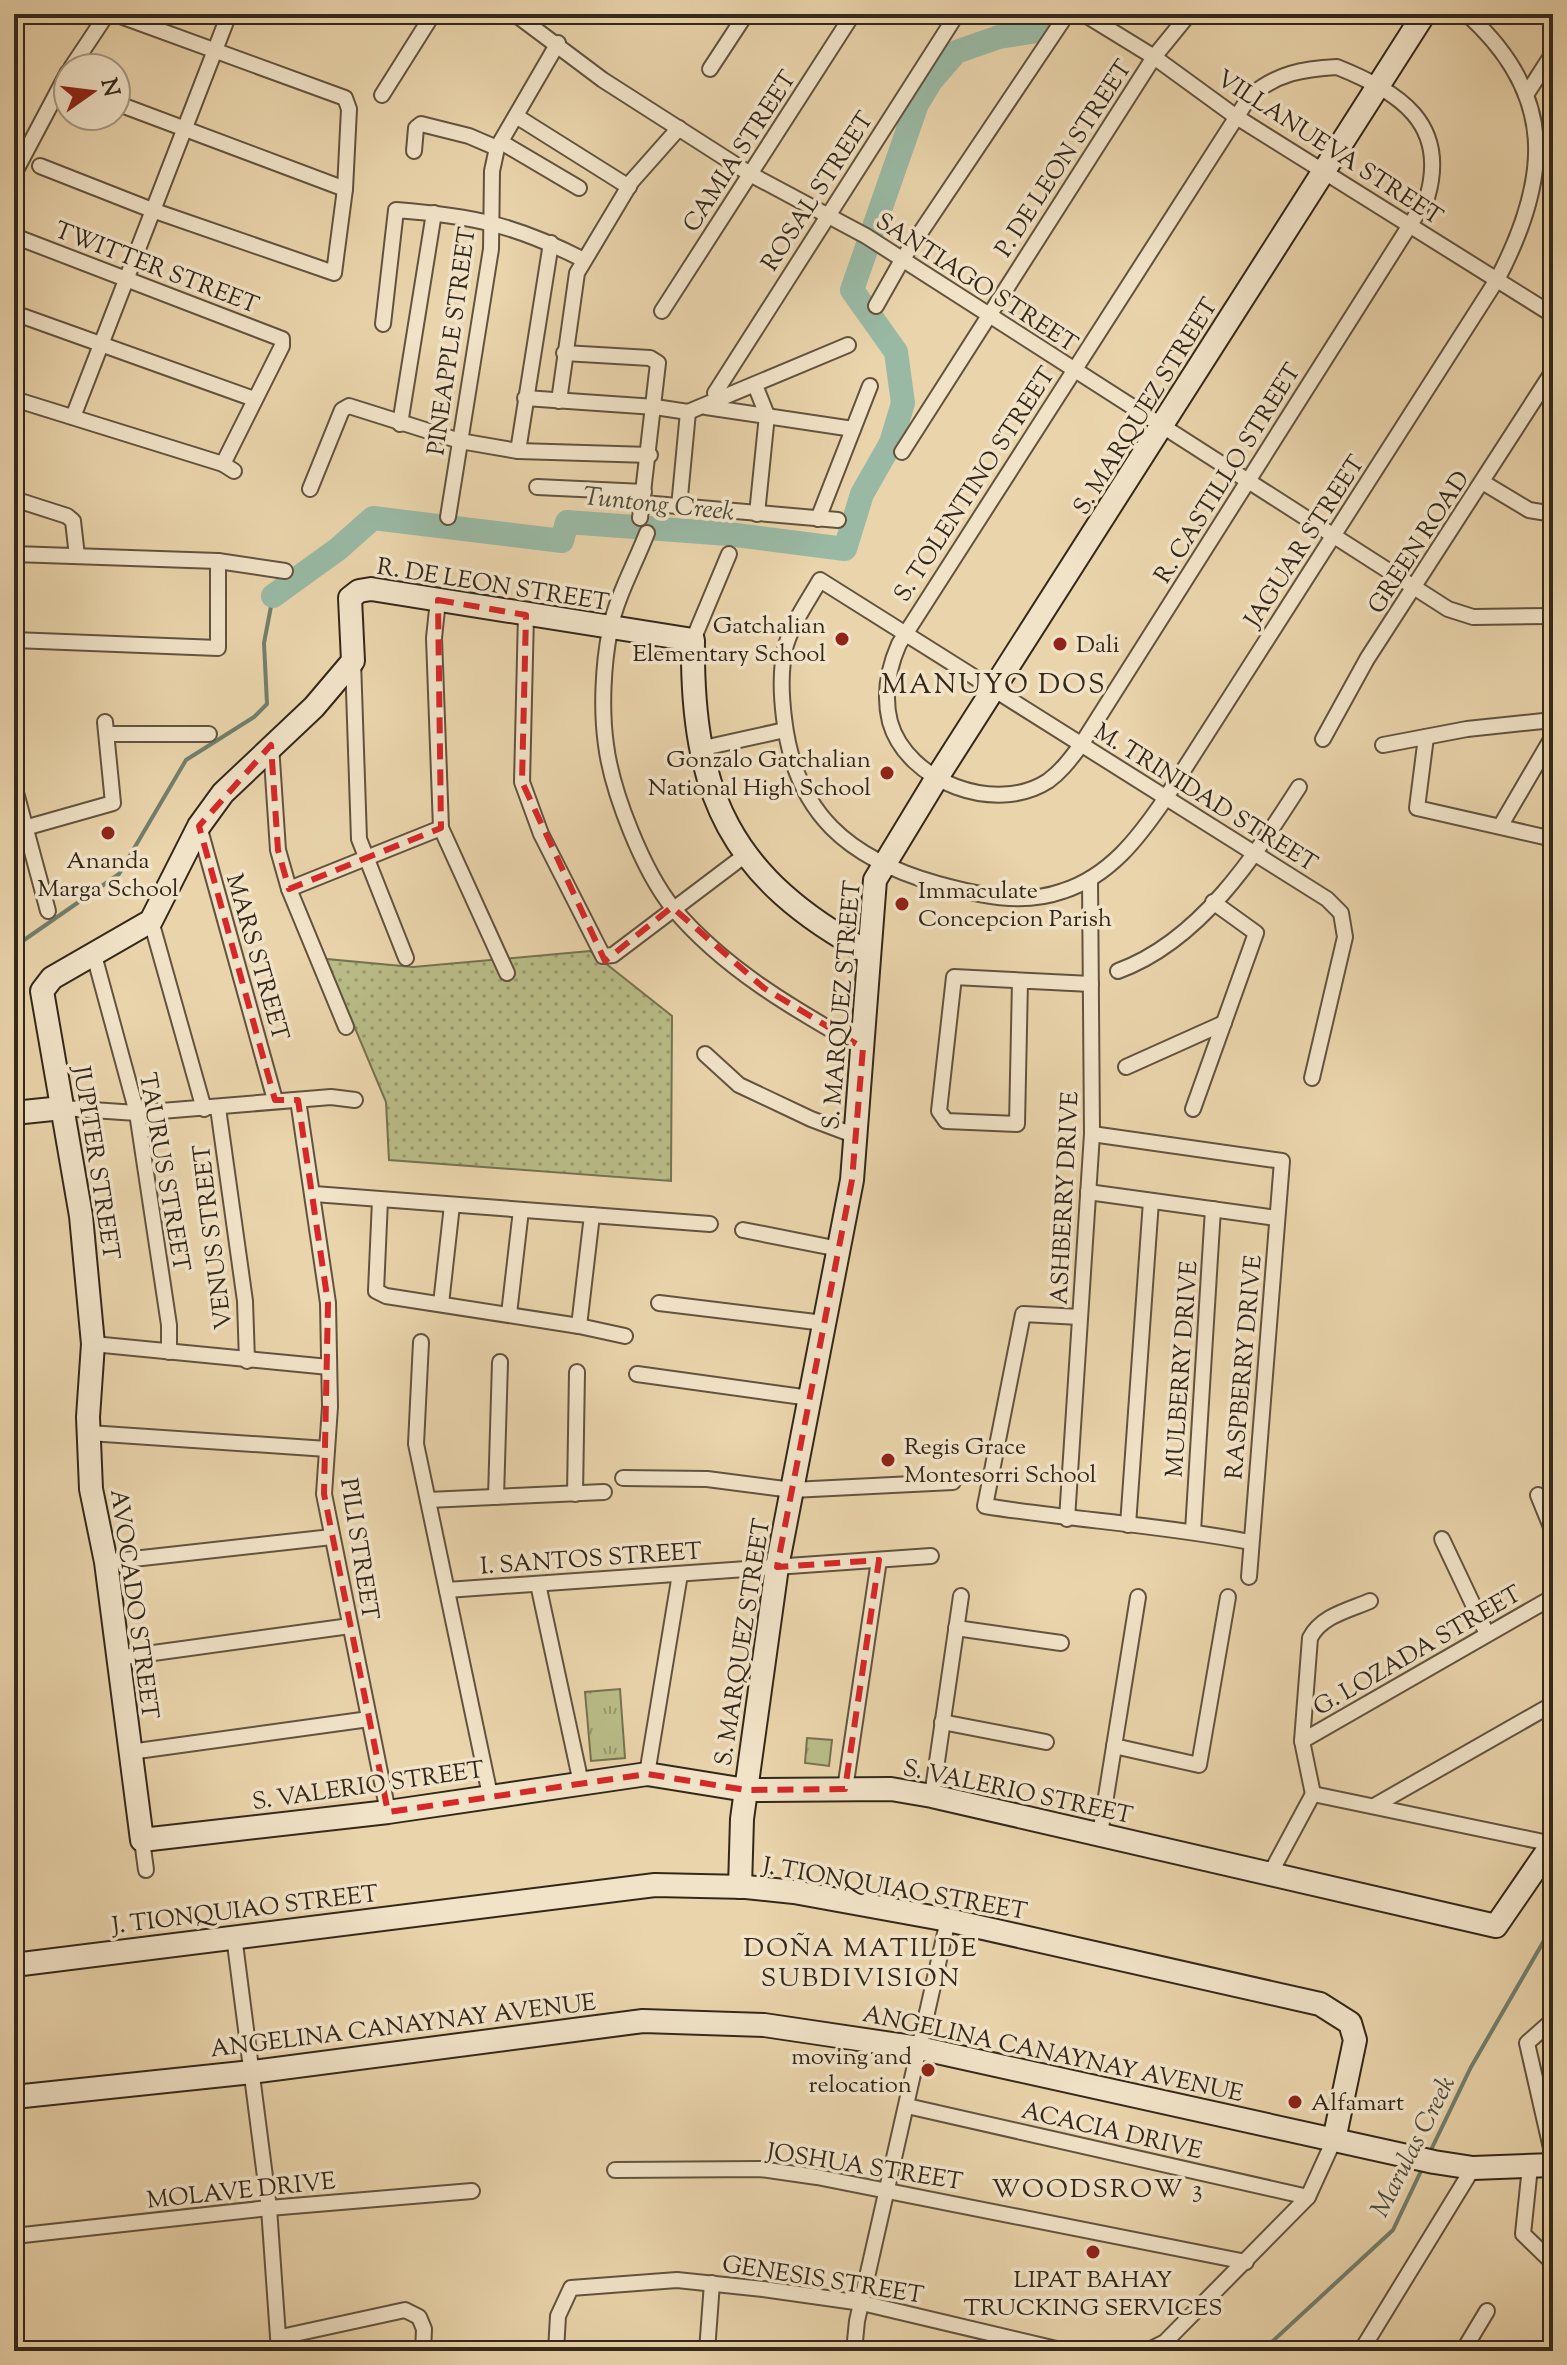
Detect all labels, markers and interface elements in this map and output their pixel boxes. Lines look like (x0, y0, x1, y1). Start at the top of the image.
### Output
north arrow (52, 52, 132, 132)
street label: P. DE LEON STREET (988, 54, 1141, 264)
street label: VILLANUEVA STREET (1209, 63, 1449, 235)
street label: CAMIA STREET (676, 64, 806, 240)
text: N (91, 75, 126, 101)
street label: ROSAL STREET (754, 106, 883, 278)
street label: SANTIAGO STREET (868, 205, 1084, 362)
street label: TWITTER STREET (49, 214, 263, 324)
street label: PINEAPPLE STREET (420, 225, 486, 458)
street label: S. MARQUEZ STREET (1066, 292, 1227, 522)
street label: R. CASTILLO STREET (1147, 357, 1310, 591)
street label: S. TOLENTINO STREET (887, 361, 1065, 609)
street label: JAGUAR STREET (1236, 449, 1374, 637)
street label: GREEN ROAD (1361, 465, 1479, 621)
water label: Tuntong Creek (581, 479, 736, 532)
street label: R. DE LEON STREET (374, 551, 611, 621)
place label: Gatchalian Elementary School (632, 610, 826, 672)
place label: Dali (1076, 629, 1120, 663)
marker: Gatchalian Elementary School (833, 630, 851, 648)
marker: Dali (1051, 635, 1069, 653)
district label: MANUYO DOS (881, 666, 1107, 706)
street label: M. TRINIDAD STREET (1087, 716, 1323, 882)
place label: Gonzalo Gatchalian National High School (648, 744, 871, 806)
marker: Gonzalo Gatchalian National High School (878, 764, 896, 782)
marker: Ananda Marga School (99, 824, 117, 842)
place label: Ananda Marga School (37, 845, 179, 907)
street label: MARS STREET (216, 870, 296, 1045)
place label: Immaculate Concepcion Parish (918, 875, 1112, 937)
street label: S. MARQUEZ STREET (815, 879, 871, 1131)
marker: Immaculate Concepcion Parish (893, 895, 911, 913)
street label: JUPITER STREET (63, 1062, 127, 1263)
street label: TAURUS STREET (129, 1070, 197, 1275)
street label: ASHBERRY DRIVE (1043, 1090, 1089, 1306)
street label: VENUS STREET (186, 1142, 242, 1331)
street label: RASPBERRY DRIVE (1218, 1253, 1272, 1481)
street label: MULBERRY DRIVE (1158, 1259, 1208, 1479)
place label: Regis Grace Montesorri School (904, 1431, 1097, 1493)
marker: Regis Grace Montesorri School (879, 1451, 897, 1469)
street label: PILI STREET (330, 1476, 386, 1623)
street label: AVOCADO STREET (100, 1487, 166, 1722)
street label: S. MARQUEZ STREET (708, 1516, 780, 1768)
street label: I. SANTOS STREET (479, 1535, 703, 1585)
street label: G. LOZADA STREET (1308, 1578, 1529, 1725)
street label: S. VALERIO STREET (900, 1752, 1136, 1834)
street label: S. VALERIO STREET (250, 1754, 487, 1820)
street label: J. TIONQUIAO STREET (758, 1850, 1030, 1930)
street label: J. TIONQUIAO STREET (108, 1878, 380, 1944)
district label: DOÑA MATILDE SUBDIVISION (744, 1931, 978, 1998)
street label: ANGELINA CANAYNAY AVENUE (208, 1986, 599, 2068)
street label: ANGELINA CANAYNAY AVENUE (859, 1998, 1247, 2112)
place label: moving and relocation (791, 2041, 912, 2103)
marker: moving and relocation (919, 2061, 937, 2079)
water label: Marulas Creek (1363, 2070, 1466, 2224)
place label: Alfamart (1311, 2087, 1404, 2121)
marker: Alfamart (1286, 2093, 1304, 2111)
street label: ACACIA DRIVE (1018, 2095, 1206, 2169)
street label: JOSHUA STREET (762, 2135, 965, 2200)
street label: MOLAVE DRIVE (145, 2165, 338, 2219)
district label: WOODSROW 3 (991, 2172, 1205, 2209)
marker: LIPAT BAHAY TRUCKING SERVICES (1084, 2243, 1102, 2261)
street label: GENESIS STREET (719, 2248, 926, 2314)
place label: LIPAT BAHAY TRUCKING SERVICES (963, 2264, 1223, 2326)

